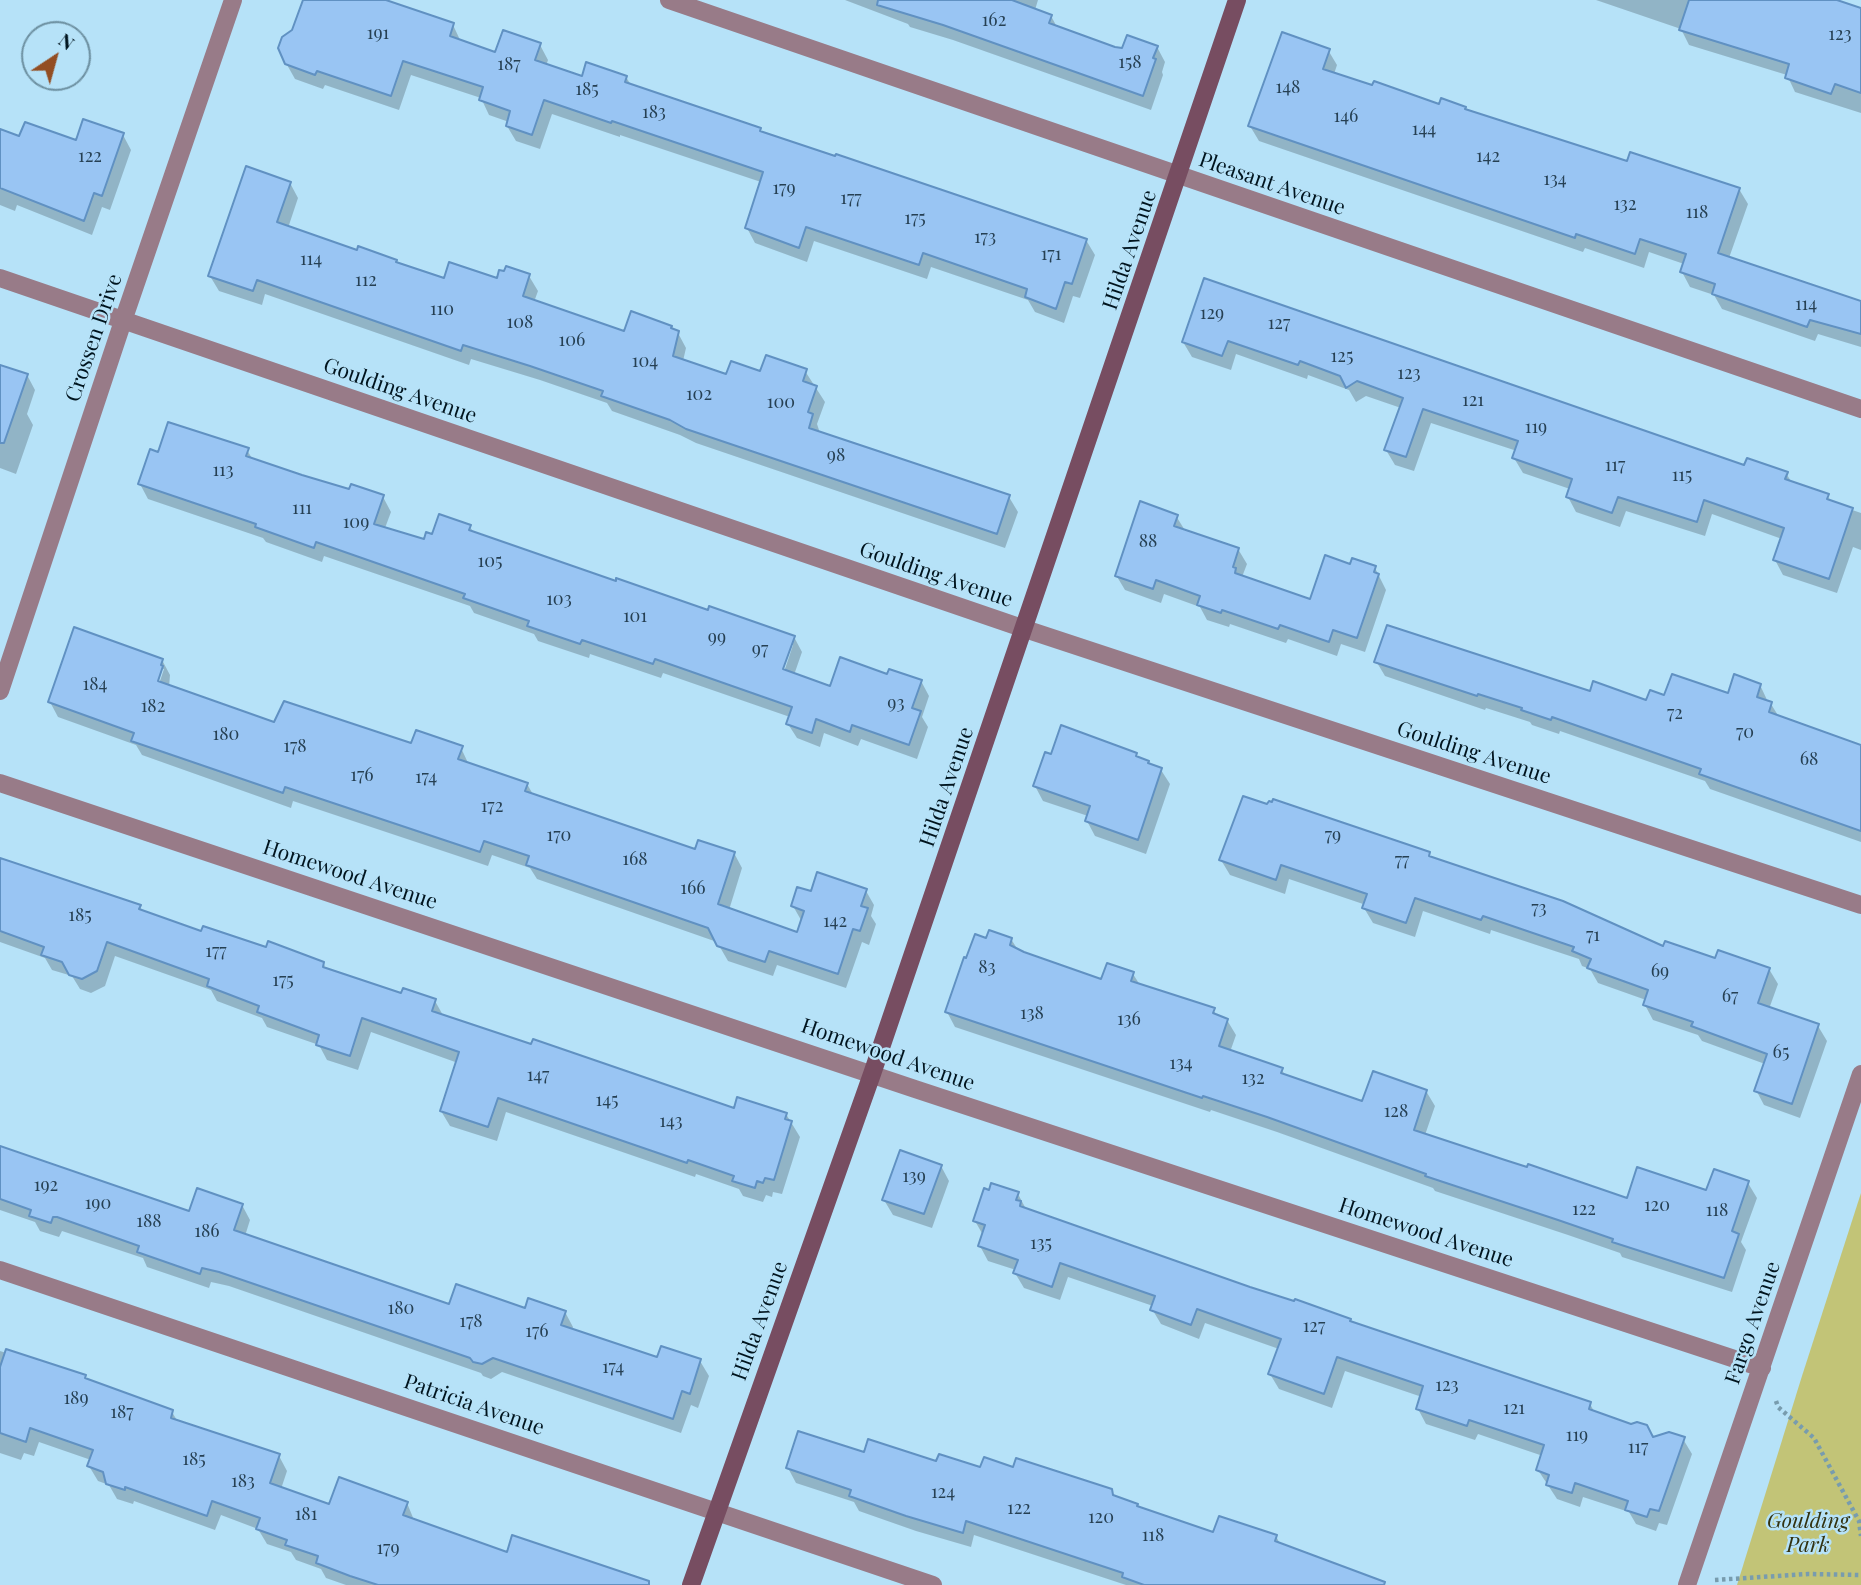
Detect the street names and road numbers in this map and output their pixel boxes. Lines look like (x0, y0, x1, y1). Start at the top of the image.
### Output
street label: Pleasant Avenue (1195, 147, 1349, 221)
street label: Hilda Avenue (1098, 187, 1162, 313)
street label: Crossen Drive (60, 271, 128, 405)
street label: Goulding Avenue (320, 353, 480, 429)
street label: Goulding Avenue (856, 537, 1016, 613)
street label: Goulding Avenue (1394, 716, 1554, 790)
street label: Hilda Avenue (915, 724, 979, 850)
street label: Homewood Avenue (260, 835, 440, 915)
street label: Homewood Avenue (798, 1013, 978, 1097)
street label: Homewood Avenue (1336, 1193, 1516, 1273)
street label: Hilda Avenue (727, 1258, 793, 1384)
street label: Fargo Avenue (1720, 1258, 1786, 1388)
street label: Patricia Avenue (400, 1369, 548, 1441)

